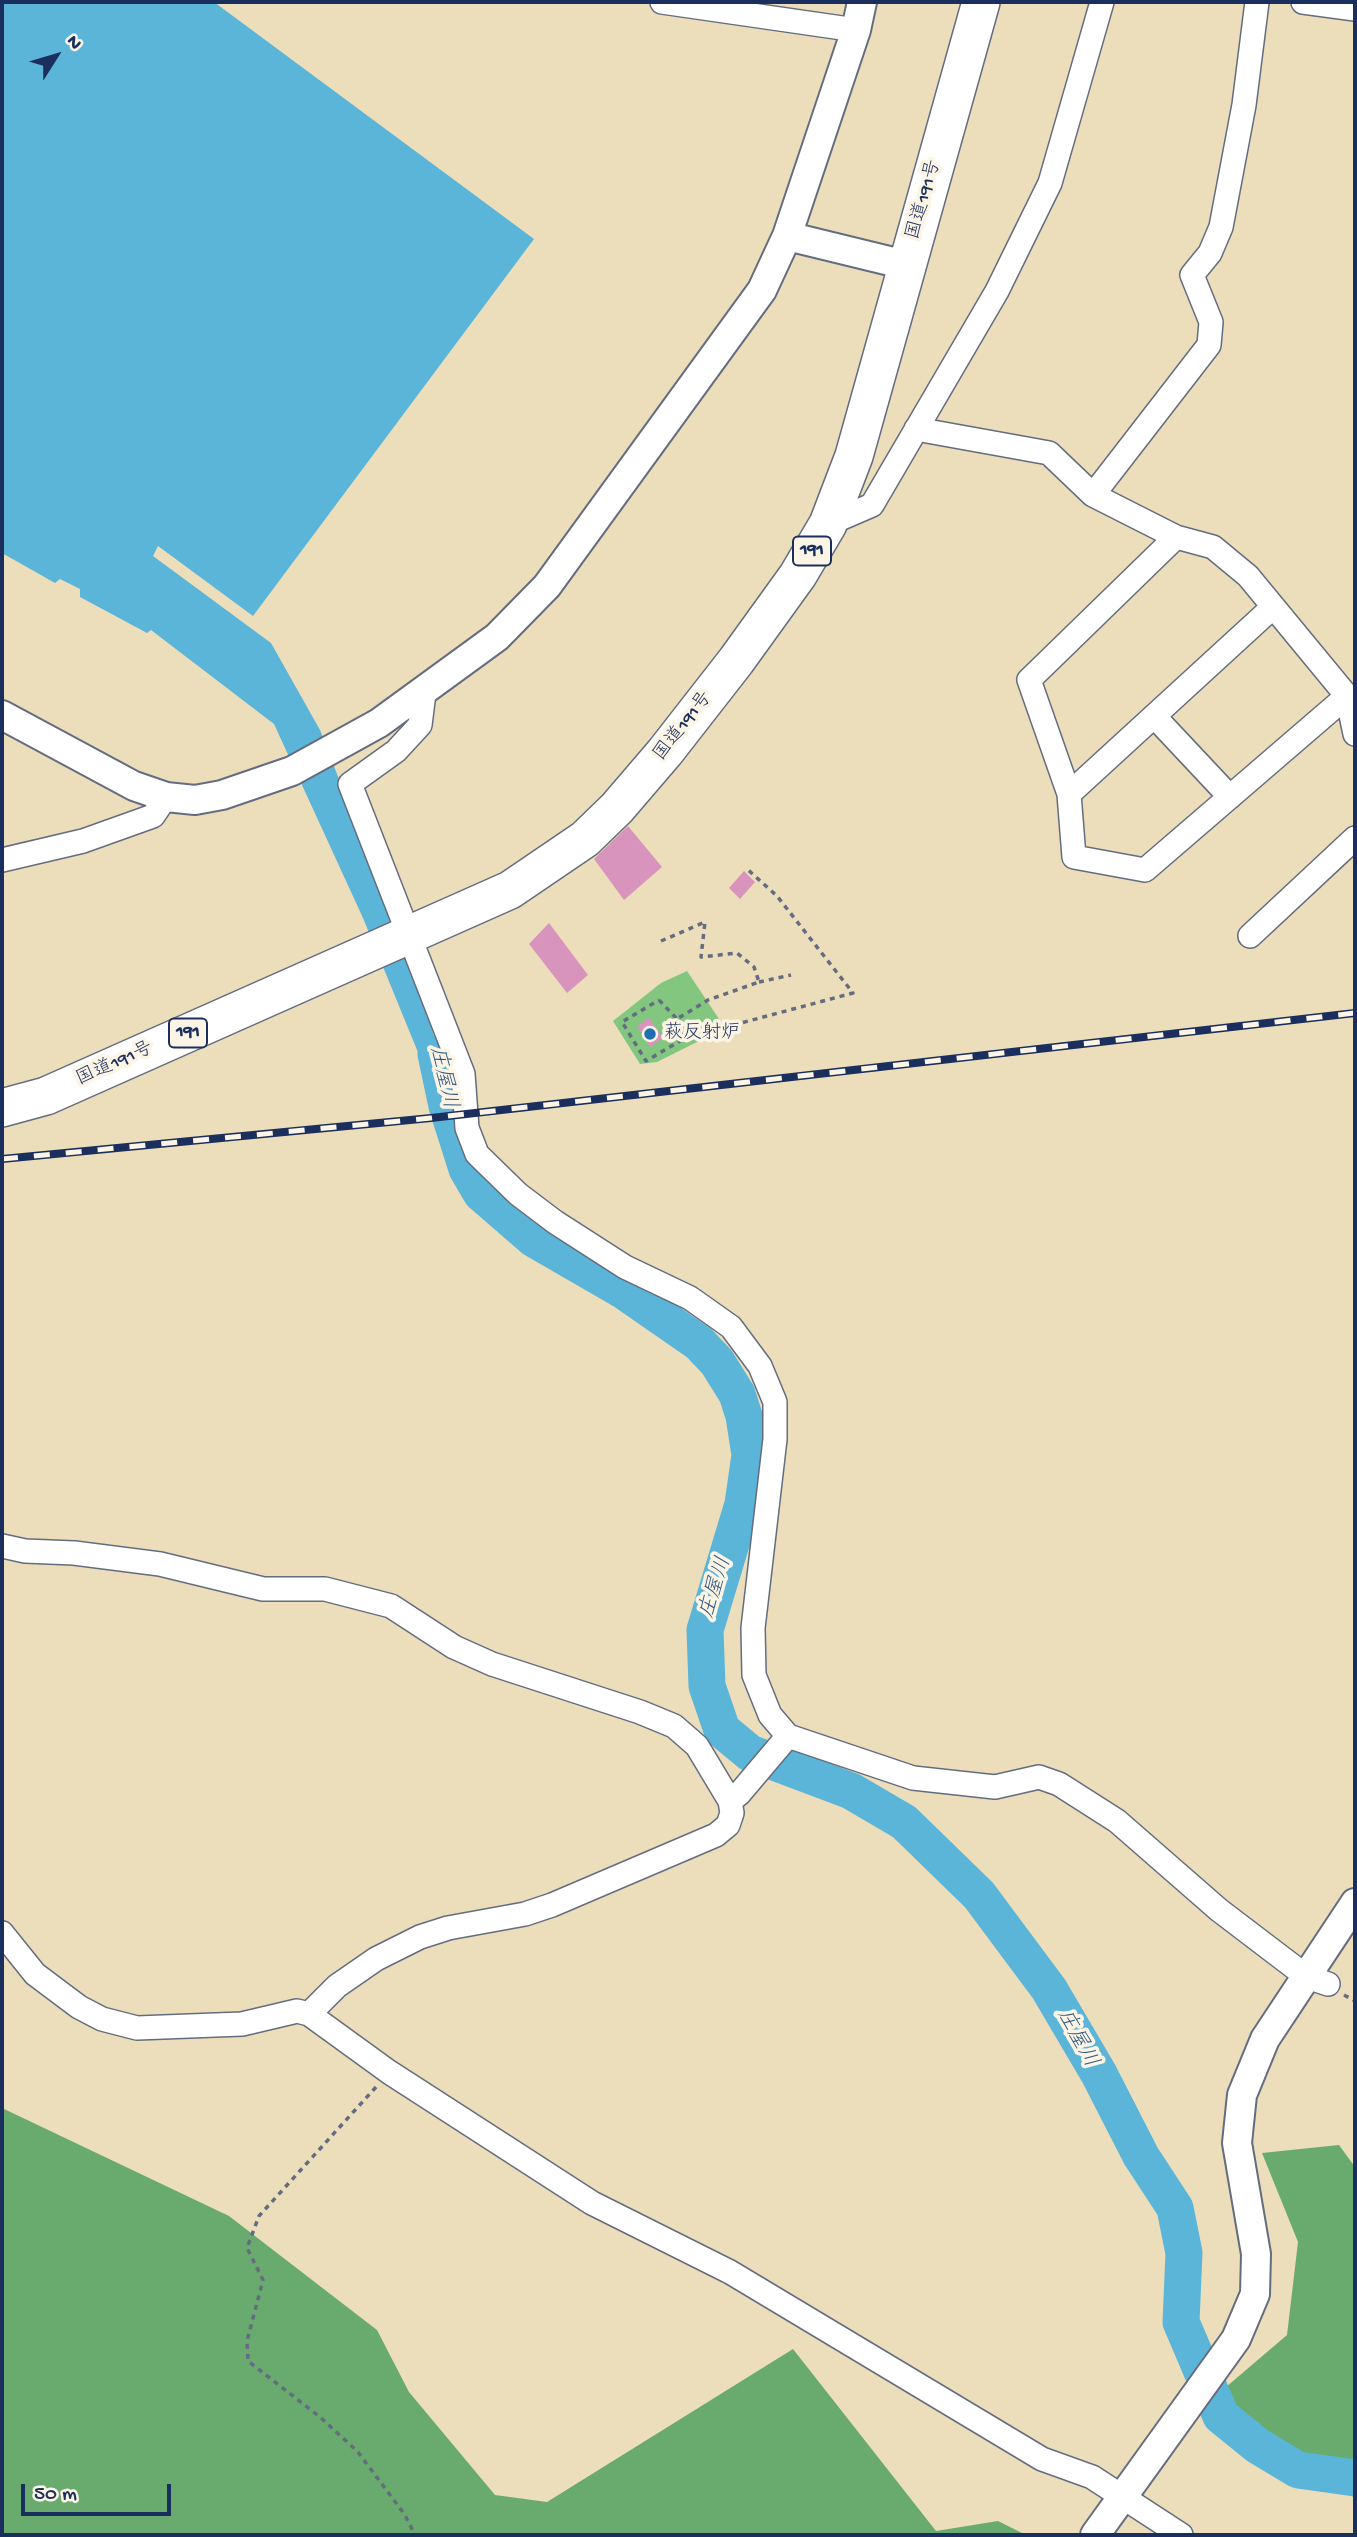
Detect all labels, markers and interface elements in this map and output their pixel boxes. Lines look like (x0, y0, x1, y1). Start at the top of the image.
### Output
north arrow (21, 21, 91, 91)
text: N (60, 31, 86, 55)
street label: 国道191号 (903, 158, 947, 242)
road number: 191 (793, 536, 831, 566)
street label: 国道191号 (650, 688, 718, 766)
road number: 191 (169, 1018, 207, 1048)
place label: 萩反射炉 (664, 1023, 740, 1045)
marker: 萩反射炉 (642, 1026, 658, 1042)
street label: 国道191号 (73, 1038, 157, 1092)
water label: 庄屋川 (423, 1044, 461, 1112)
water label: 庄屋川 (696, 1554, 738, 1622)
water label: 庄屋川 (1050, 2005, 1102, 2073)
scale bar (24, 2470, 175, 2514)
text: 50 m (34, 2483, 77, 2508)

